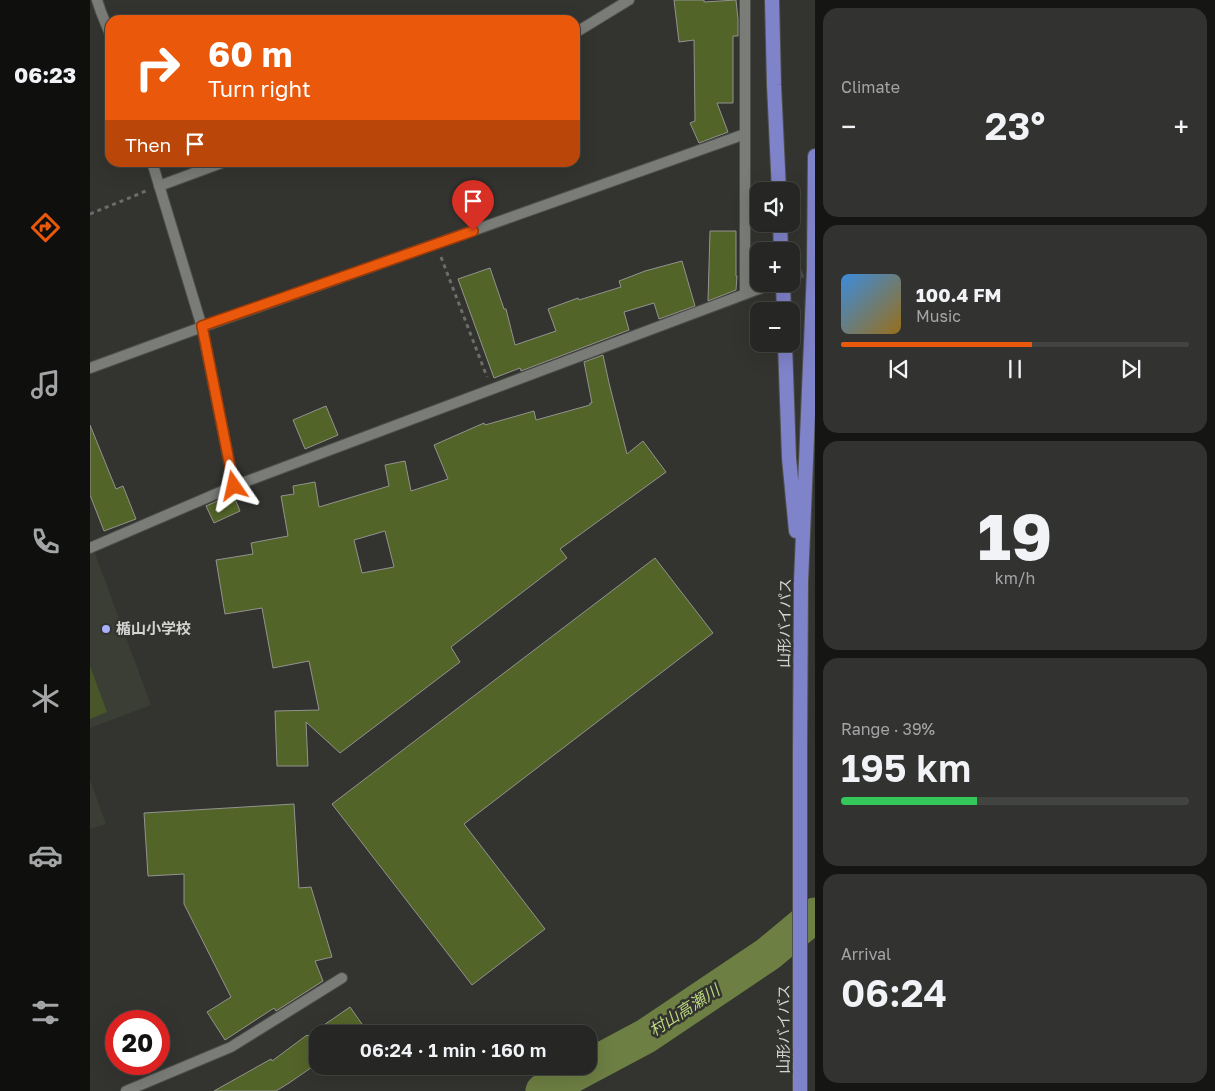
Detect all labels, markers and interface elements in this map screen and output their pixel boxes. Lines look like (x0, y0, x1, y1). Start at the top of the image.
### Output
text: 60 m (208, 33, 292, 75)
icon: right (125, 35, 190, 100)
text: 06:23 (14, 61, 76, 88)
text: Turn right (208, 75, 311, 102)
text: Climate (841, 77, 900, 97)
text: 23° (985, 103, 1045, 148)
text: − (841, 110, 856, 143)
text: + (1174, 110, 1189, 143)
icon: arrive (181, 130, 209, 158)
text: Then (125, 133, 171, 156)
pin (452, 180, 494, 231)
map controls (750, 182, 800, 352)
button: sound (750, 182, 800, 232)
icon: arrive (459, 187, 487, 215)
icon: directions (28, 210, 63, 245)
button: + (750, 242, 800, 292)
text: 100.4 FM (916, 283, 1001, 306)
button: − (750, 302, 800, 352)
text: Music (916, 306, 961, 326)
icon: previous (885, 355, 913, 383)
icon: pause (1001, 355, 1029, 383)
icon: next (1117, 355, 1145, 383)
icon: music (28, 367, 63, 402)
position arrow (207, 459, 259, 511)
text: 19 (978, 496, 1052, 574)
icon: phone (28, 524, 63, 559)
text: km/h (995, 568, 1035, 588)
street label: 山形バイパス (774, 578, 794, 668)
place label: 楯山小学校 (116, 619, 191, 637)
marker: 楯山小学校 (100, 623, 112, 635)
icon: climate (28, 681, 63, 716)
text: Range · 39% (841, 719, 935, 739)
text: 195 km (841, 745, 971, 790)
icon: car (28, 838, 63, 873)
text: Arrival (841, 944, 891, 964)
text: 06:24 (841, 970, 947, 1015)
water label: 村山高瀬川 (645, 979, 725, 1040)
street label: 山形バイパス (774, 984, 792, 1074)
icon: filters (28, 995, 63, 1030)
speed limit sign: 20 (105, 1010, 170, 1075)
text: 06:24 · 1 min · 160 m (360, 1038, 546, 1061)

